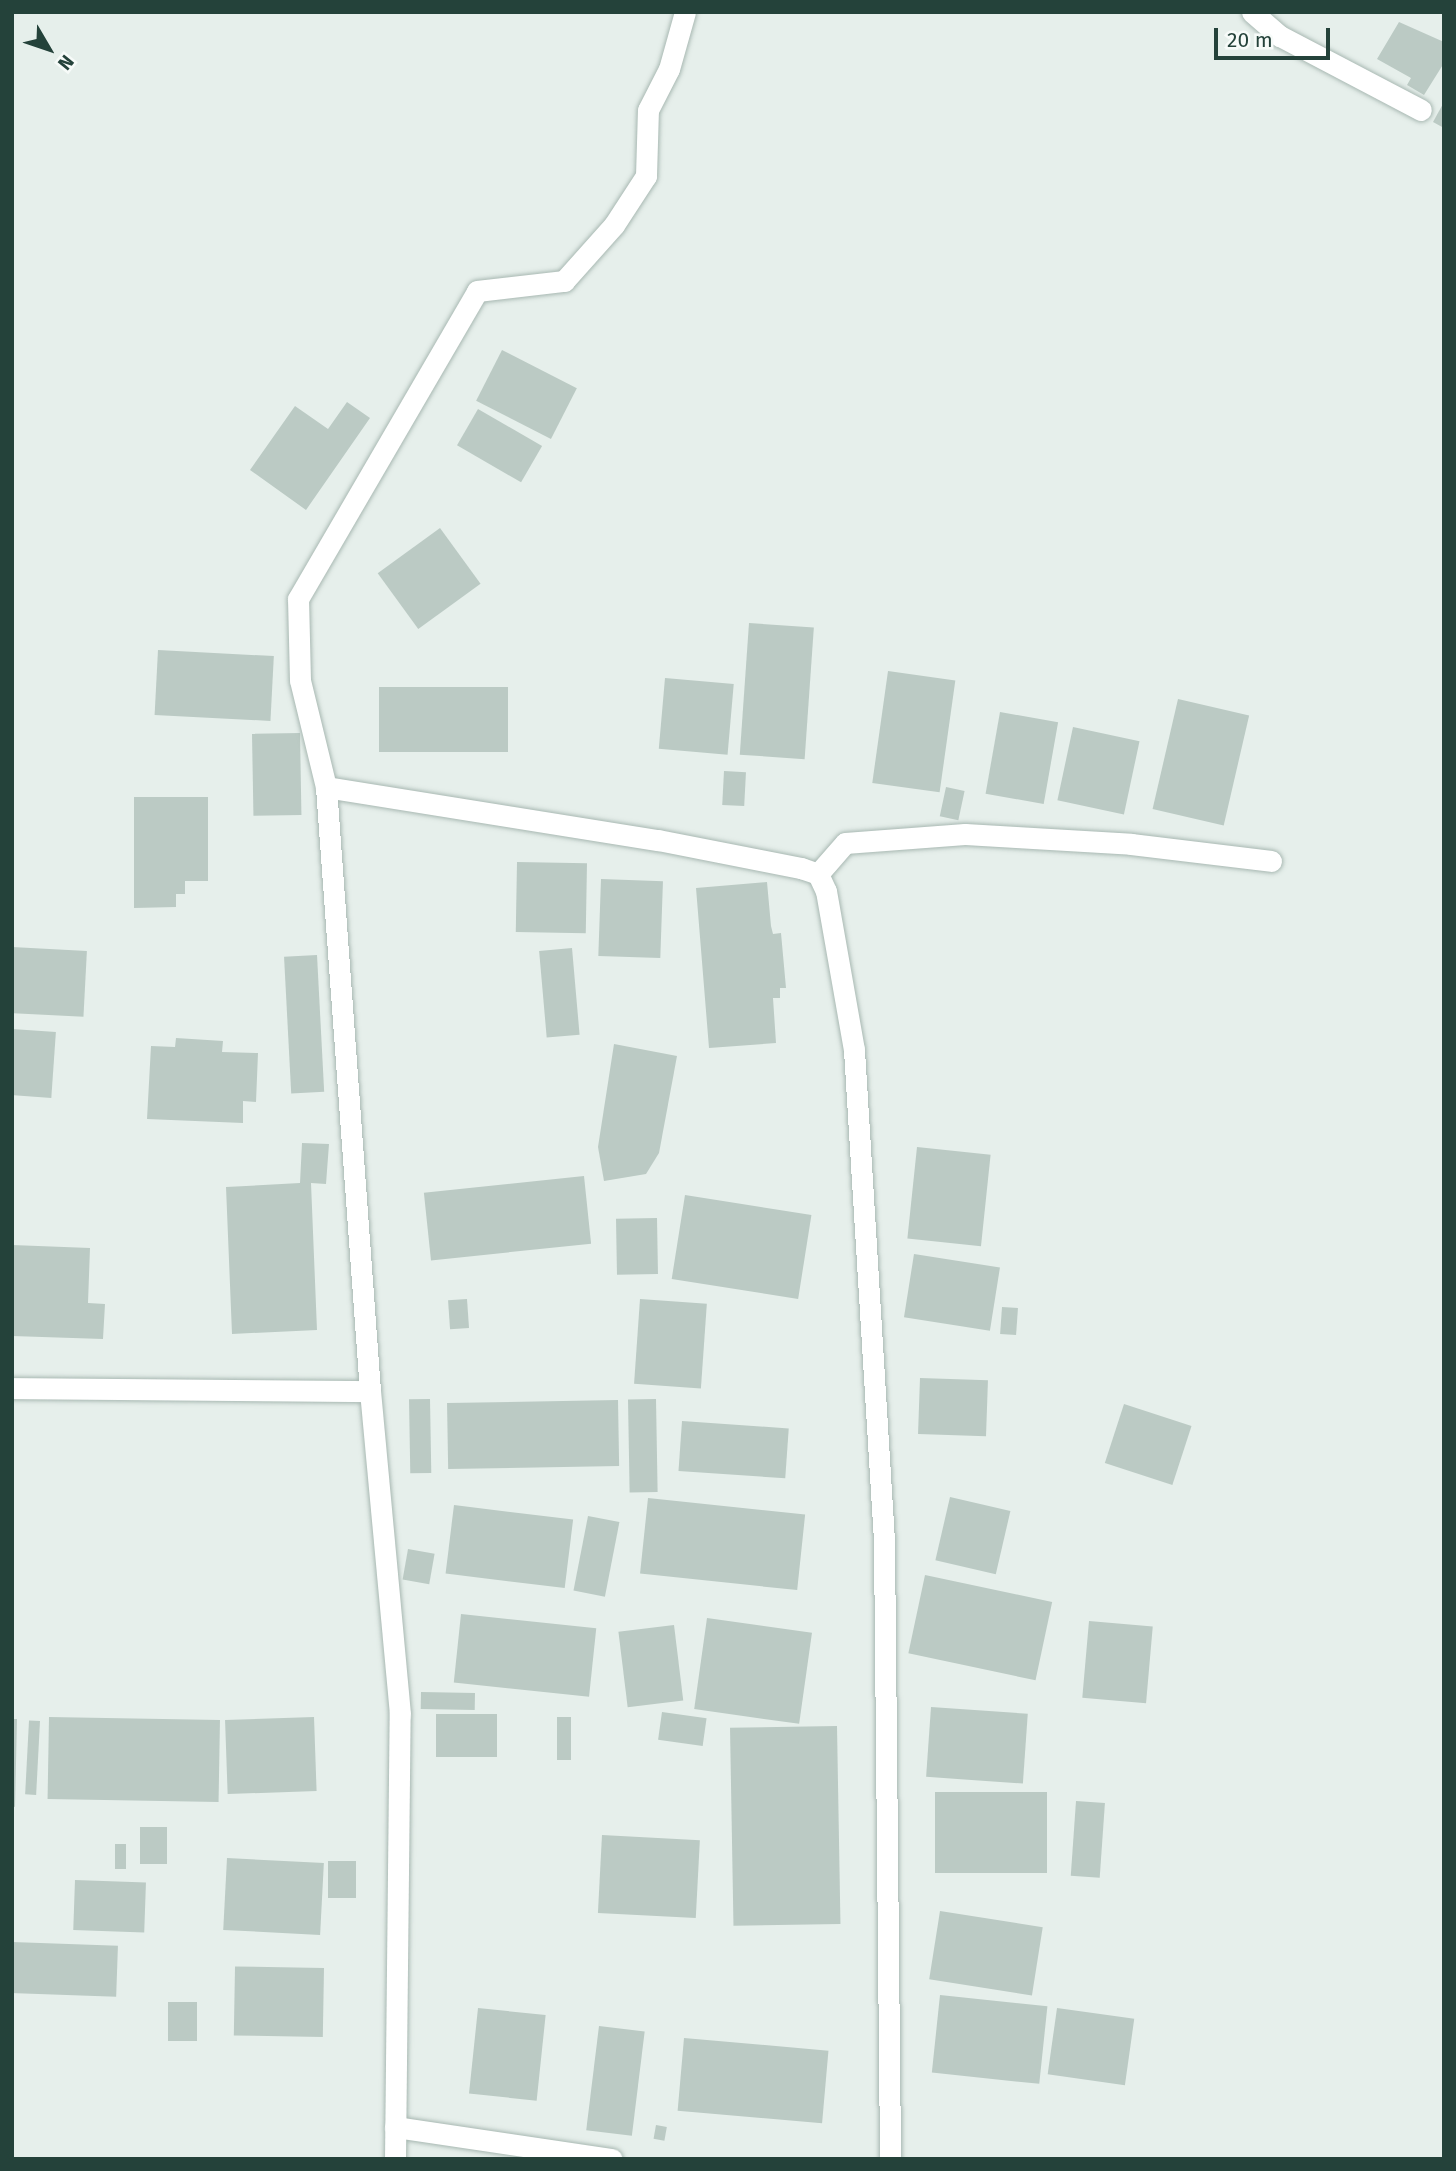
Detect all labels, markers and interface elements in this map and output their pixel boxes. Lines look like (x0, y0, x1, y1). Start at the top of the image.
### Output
north arrow (14, 14, 84, 84)
scale bar (1218, 14, 1334, 58)
text: 20 m (1227, 27, 1273, 53)
text: N (53, 50, 79, 75)

